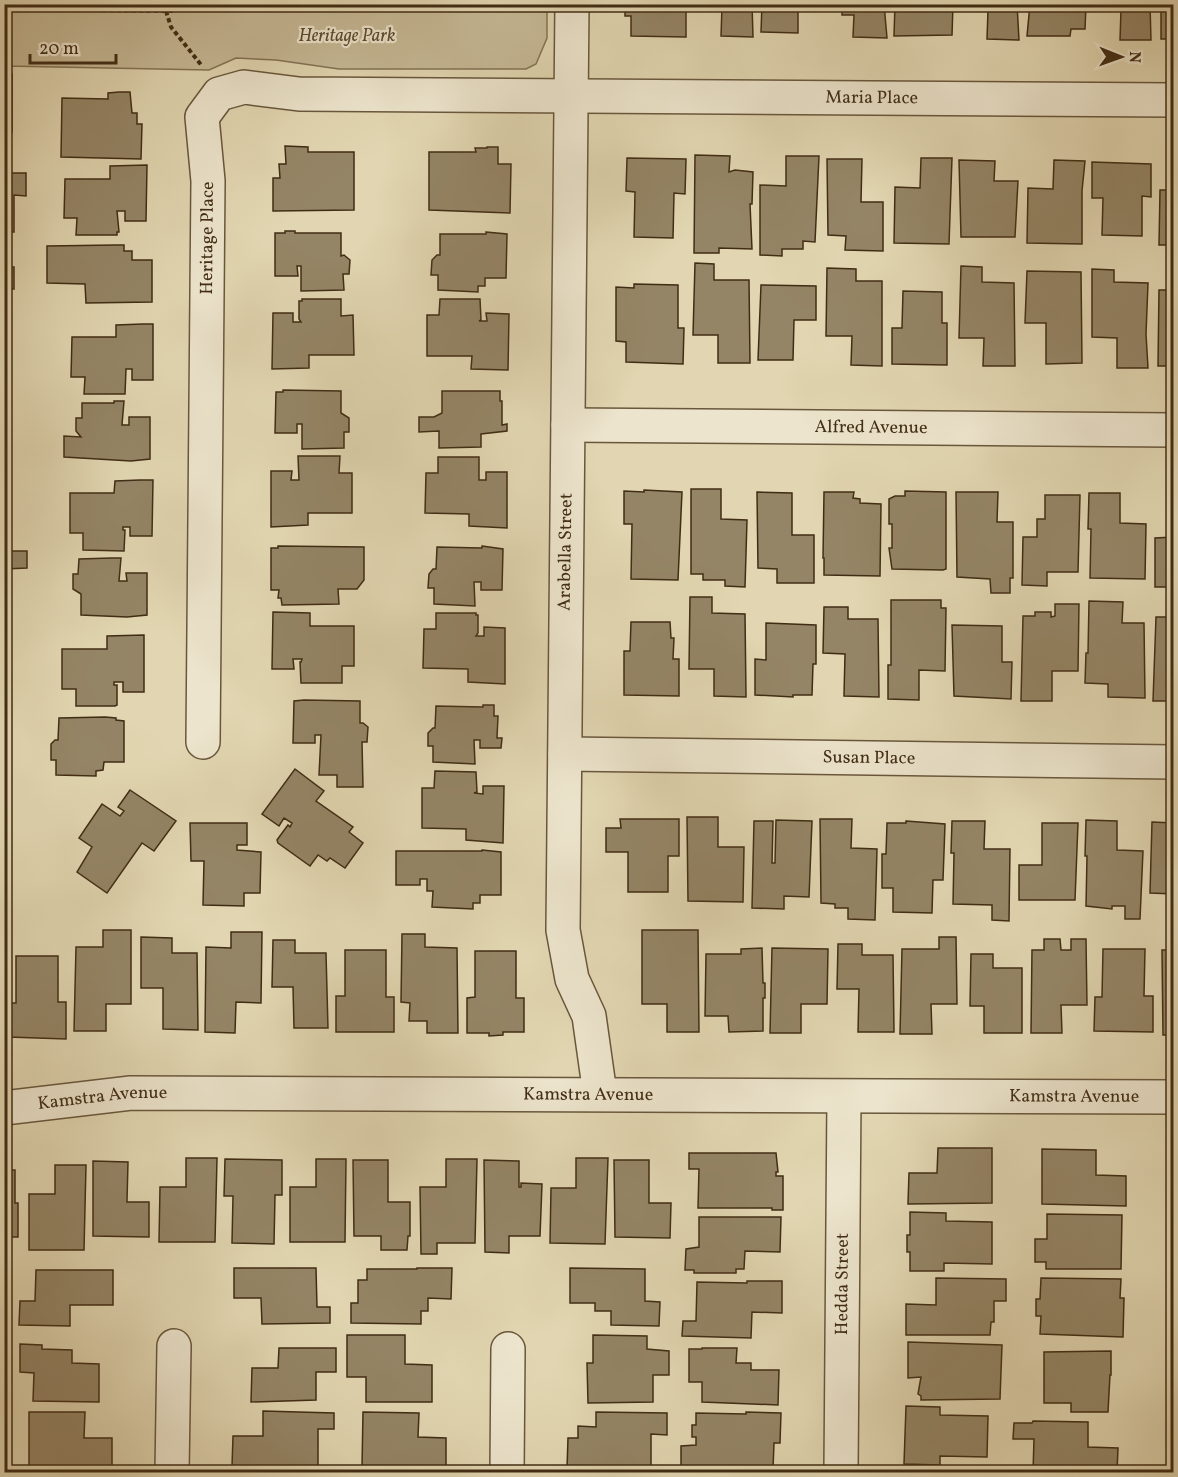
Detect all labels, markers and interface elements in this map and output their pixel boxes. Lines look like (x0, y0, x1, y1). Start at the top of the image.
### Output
park label: Heritage Park (299, 24, 395, 49)
scale bar (30, 27, 116, 65)
north arrow (1091, 27, 1151, 87)
text: 20 m (39, 37, 79, 62)
text: N (1123, 51, 1145, 64)
street label: Maria Place (825, 85, 918, 111)
street label: Heritage Place (194, 181, 220, 295)
street label: Alfred Avenue (814, 415, 928, 440)
street label: Arabella Street (552, 493, 580, 611)
street label: Susan Place (823, 745, 915, 771)
street label: Kamstra Avenue (36, 1080, 167, 1116)
street label: Kamstra Avenue (523, 1082, 653, 1108)
street label: Kamstra Avenue (1009, 1084, 1139, 1109)
street label: Hedda Street (830, 1233, 855, 1335)

